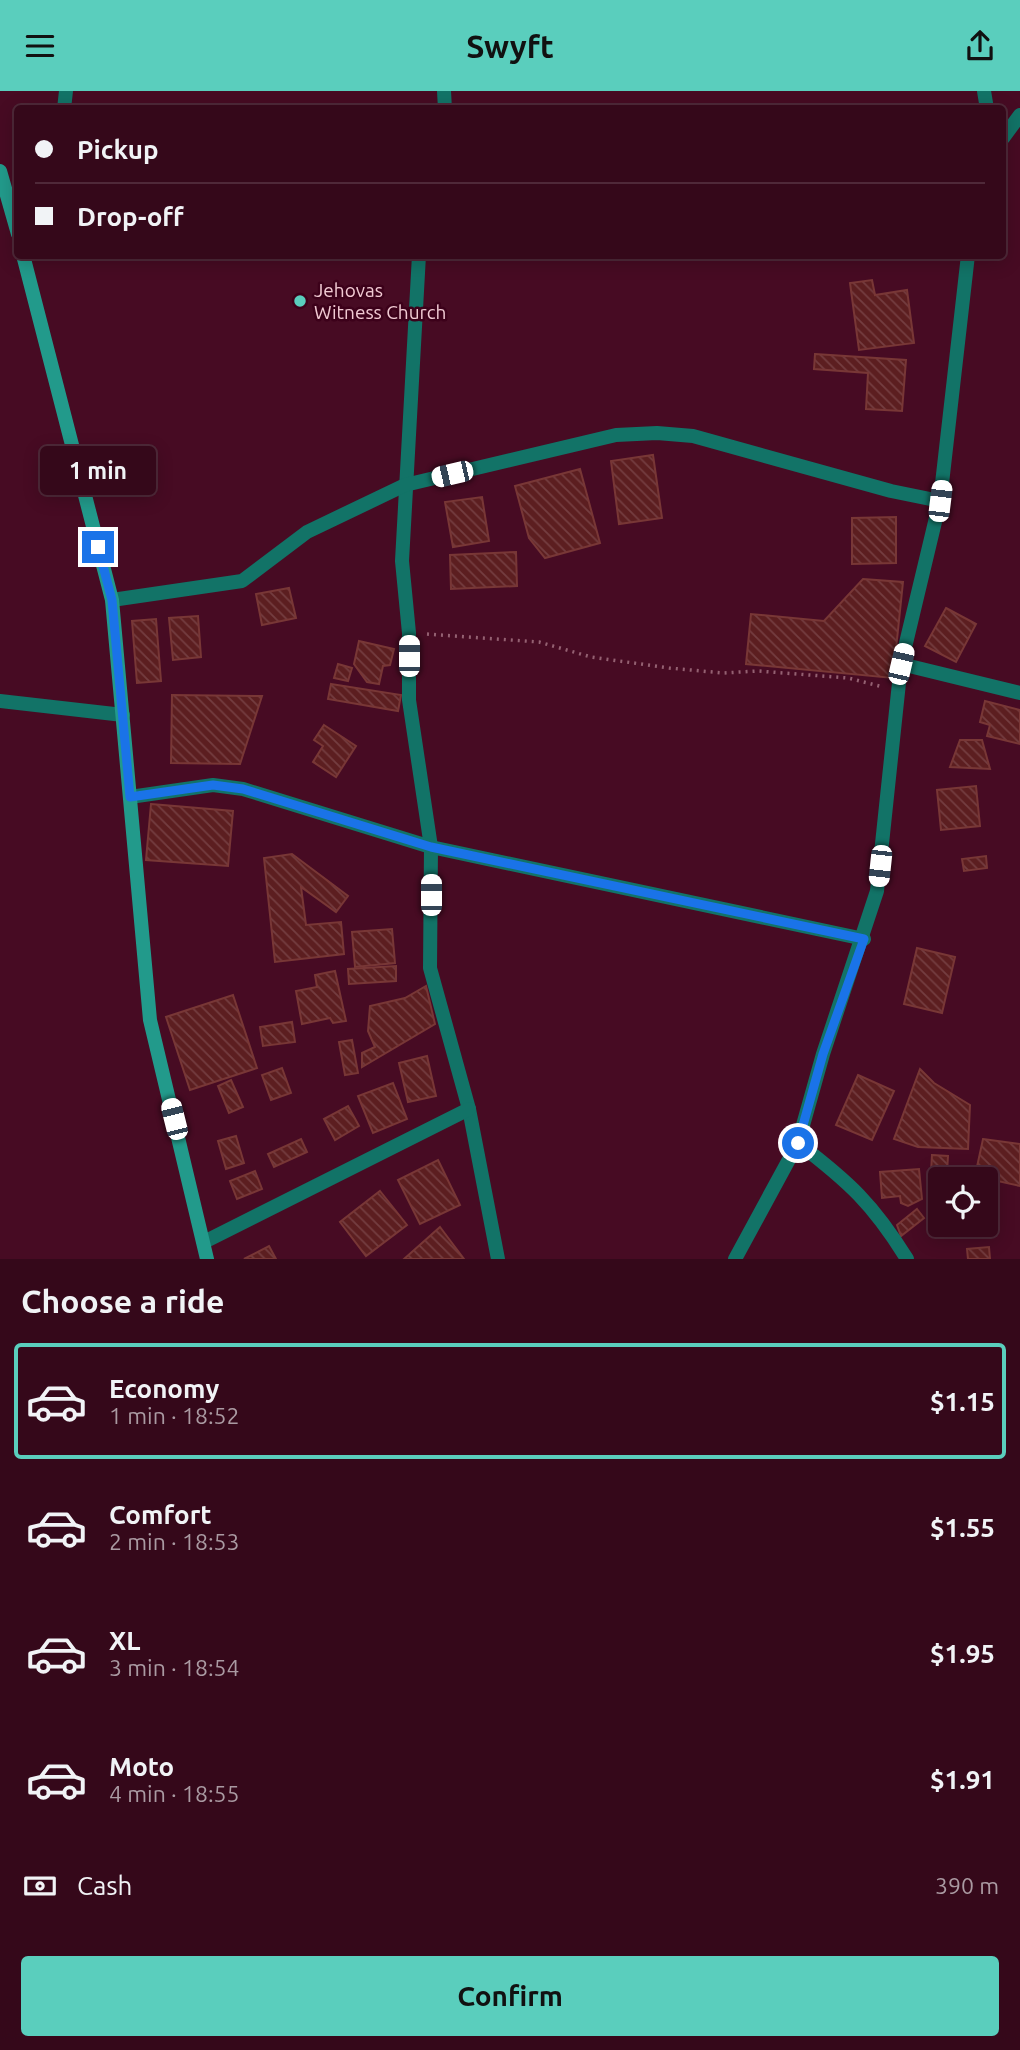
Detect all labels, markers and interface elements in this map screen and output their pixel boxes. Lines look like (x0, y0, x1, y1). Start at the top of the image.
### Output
icon: menu (21, 27, 59, 65)
icon: share (961, 27, 999, 65)
text: Swyft (466, 28, 554, 64)
text: Pickup (77, 135, 159, 164)
text: Drop-off (77, 202, 184, 231)
place label: Jehovas Witness Church (314, 279, 446, 323)
marker: Jehovas Witness Church (292, 293, 308, 309)
callout: 1 min (40, 445, 156, 495)
text: 1 min (69, 458, 127, 483)
car (430, 459, 475, 489)
car (928, 479, 953, 523)
route end (82, 531, 114, 563)
car (399, 635, 420, 677)
car (887, 641, 916, 687)
car (868, 844, 893, 888)
car (421, 874, 442, 916)
car (159, 1096, 190, 1142)
route start (782, 1127, 814, 1159)
map controls (928, 1167, 998, 1237)
button: locate (928, 1167, 998, 1237)
text: Choose a ride (21, 1283, 224, 1319)
icon: car (25, 1370, 88, 1433)
text: Economy (109, 1374, 219, 1403)
text: $1.15 (930, 1387, 995, 1416)
text: 1 min · 18:52 (109, 1403, 240, 1428)
icon: car (25, 1496, 88, 1559)
text: Comfort (109, 1500, 212, 1529)
text: $1.55 (930, 1513, 995, 1542)
text: 2 min · 18:53 (109, 1529, 240, 1554)
icon: car (25, 1622, 88, 1685)
text: XL (109, 1626, 140, 1655)
text: $1.95 (930, 1639, 995, 1668)
text: 3 min · 18:54 (109, 1655, 240, 1680)
icon: car (25, 1748, 88, 1811)
text: Moto (109, 1752, 174, 1781)
text: $1.91 (930, 1765, 995, 1794)
text: 4 min · 18:55 (109, 1781, 240, 1806)
icon: cash (21, 1867, 59, 1905)
text: Cash (77, 1871, 132, 1900)
text: 390 m (935, 1873, 999, 1898)
button: Confirm (21, 1956, 999, 2036)

